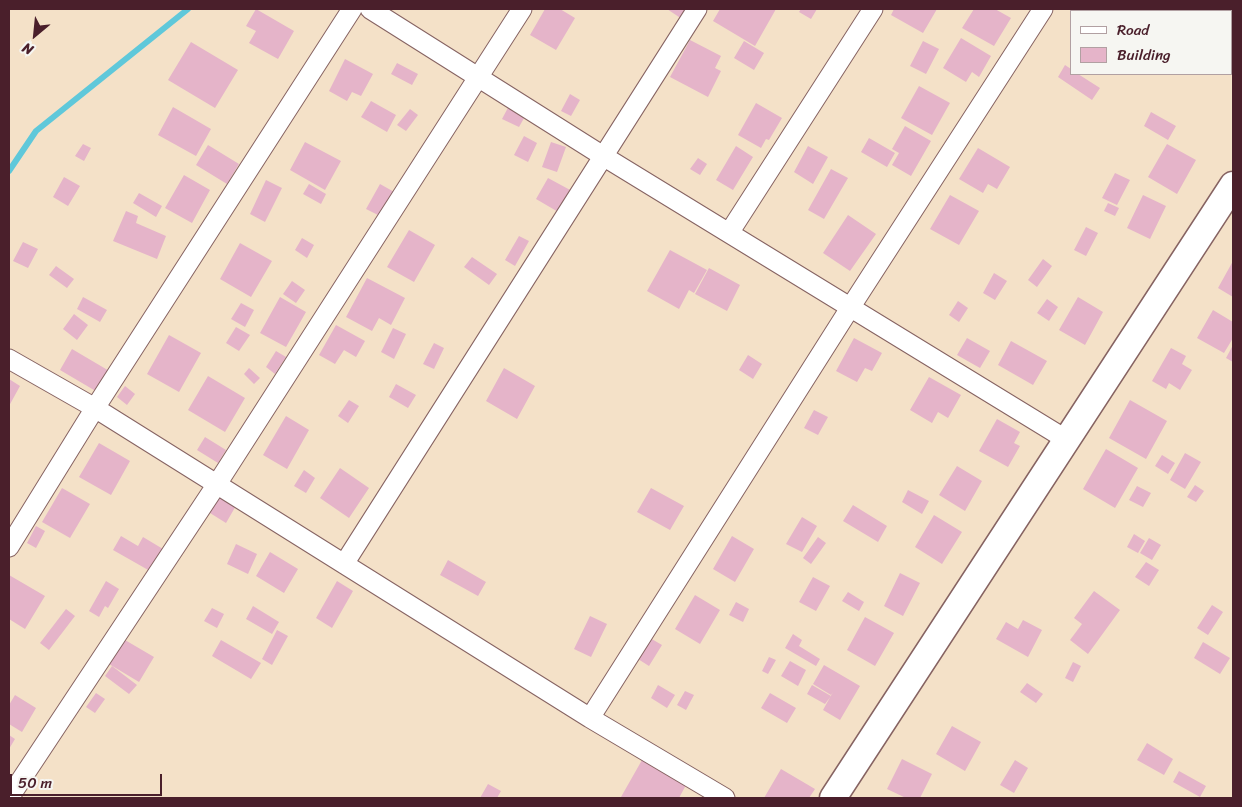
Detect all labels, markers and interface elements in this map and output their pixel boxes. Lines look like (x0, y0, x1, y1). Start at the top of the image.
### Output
north arrow (10, 10, 60, 60)
legend (1070, 10, 1232, 75)
text: Road (1117, 17, 1149, 43)
text: N (18, 35, 38, 62)
text: Building (1117, 42, 1171, 68)
scale bar (12, 764, 165, 796)
text: 50 m (18, 770, 52, 796)

